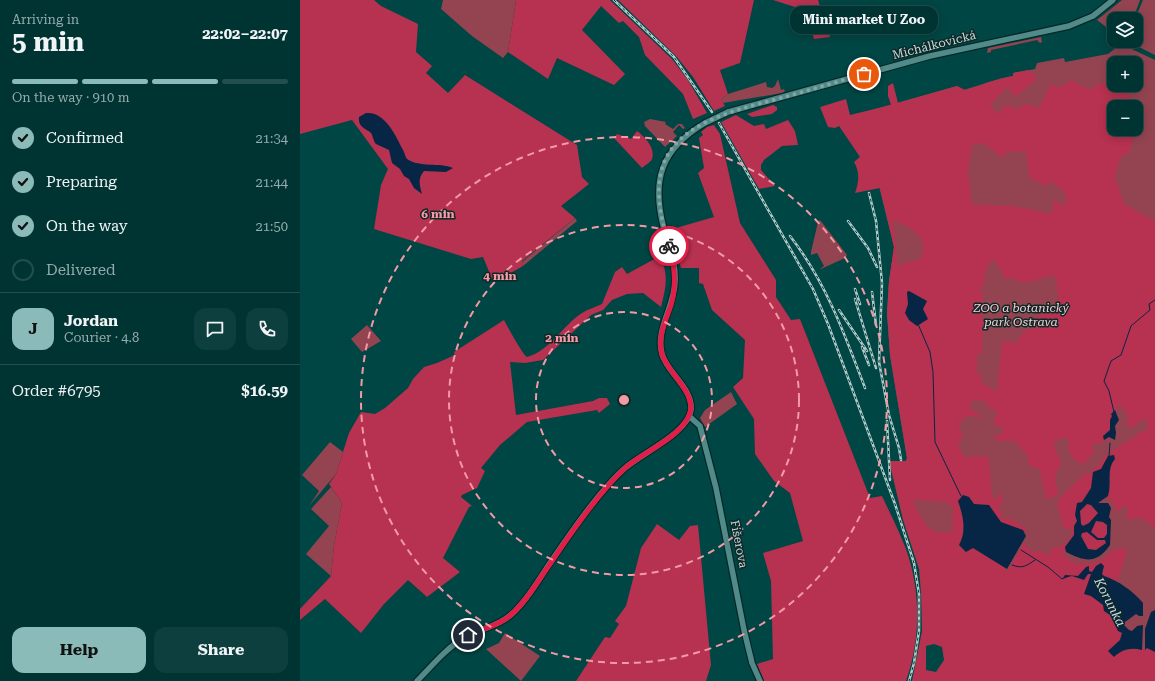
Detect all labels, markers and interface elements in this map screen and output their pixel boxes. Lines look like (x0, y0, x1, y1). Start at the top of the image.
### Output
callout: Mini market U Zoo (790, 6, 938, 34)
text: Arriving in (12, 12, 79, 27)
text: Mini market U Zoo (803, 12, 925, 27)
map controls (1107, 12, 1143, 136)
button: layers (1107, 12, 1143, 48)
text: 22:02–22:07 (202, 25, 288, 43)
text: 5 min (12, 27, 84, 57)
street label: Michálkovická (891, 28, 978, 62)
button: + (1107, 56, 1143, 92)
pin (847, 57, 881, 91)
icon: bag (853, 63, 875, 85)
text: On the way · 910 m (12, 90, 129, 105)
button: − (1107, 100, 1143, 136)
icon: check (12, 127, 34, 149)
text: Confirmed (46, 129, 124, 147)
text: 21:34 (256, 131, 288, 146)
icon: check (12, 171, 34, 193)
text: Preparing (46, 173, 117, 191)
text: 21:44 (256, 175, 288, 190)
text: 6 min (421, 207, 455, 221)
icon: check (12, 215, 34, 237)
text: On the way (46, 217, 128, 235)
text: 21:50 (256, 219, 288, 234)
courier (649, 226, 689, 266)
icon: bike (658, 235, 680, 257)
text: Delivered (46, 261, 116, 279)
text: 4 min (483, 269, 517, 283)
park label: ZOO a botanický park Ostrava (972, 301, 1070, 329)
button: chat (194, 308, 236, 350)
button: phone (246, 308, 288, 350)
text: Jordan (64, 312, 118, 330)
text: J (28, 320, 38, 338)
text: Courier · 4.8 (64, 330, 139, 345)
text: 2 min (545, 331, 579, 345)
text: Order #6795 (12, 382, 101, 400)
text: $16.59 (241, 382, 288, 400)
centre of rings (617, 393, 631, 407)
street label: Fišerova (728, 519, 751, 570)
water label: Korunka (1091, 574, 1129, 629)
pin (451, 618, 485, 652)
icon: home (457, 624, 479, 646)
button: Help (12, 627, 146, 673)
button: Share (154, 627, 288, 673)

